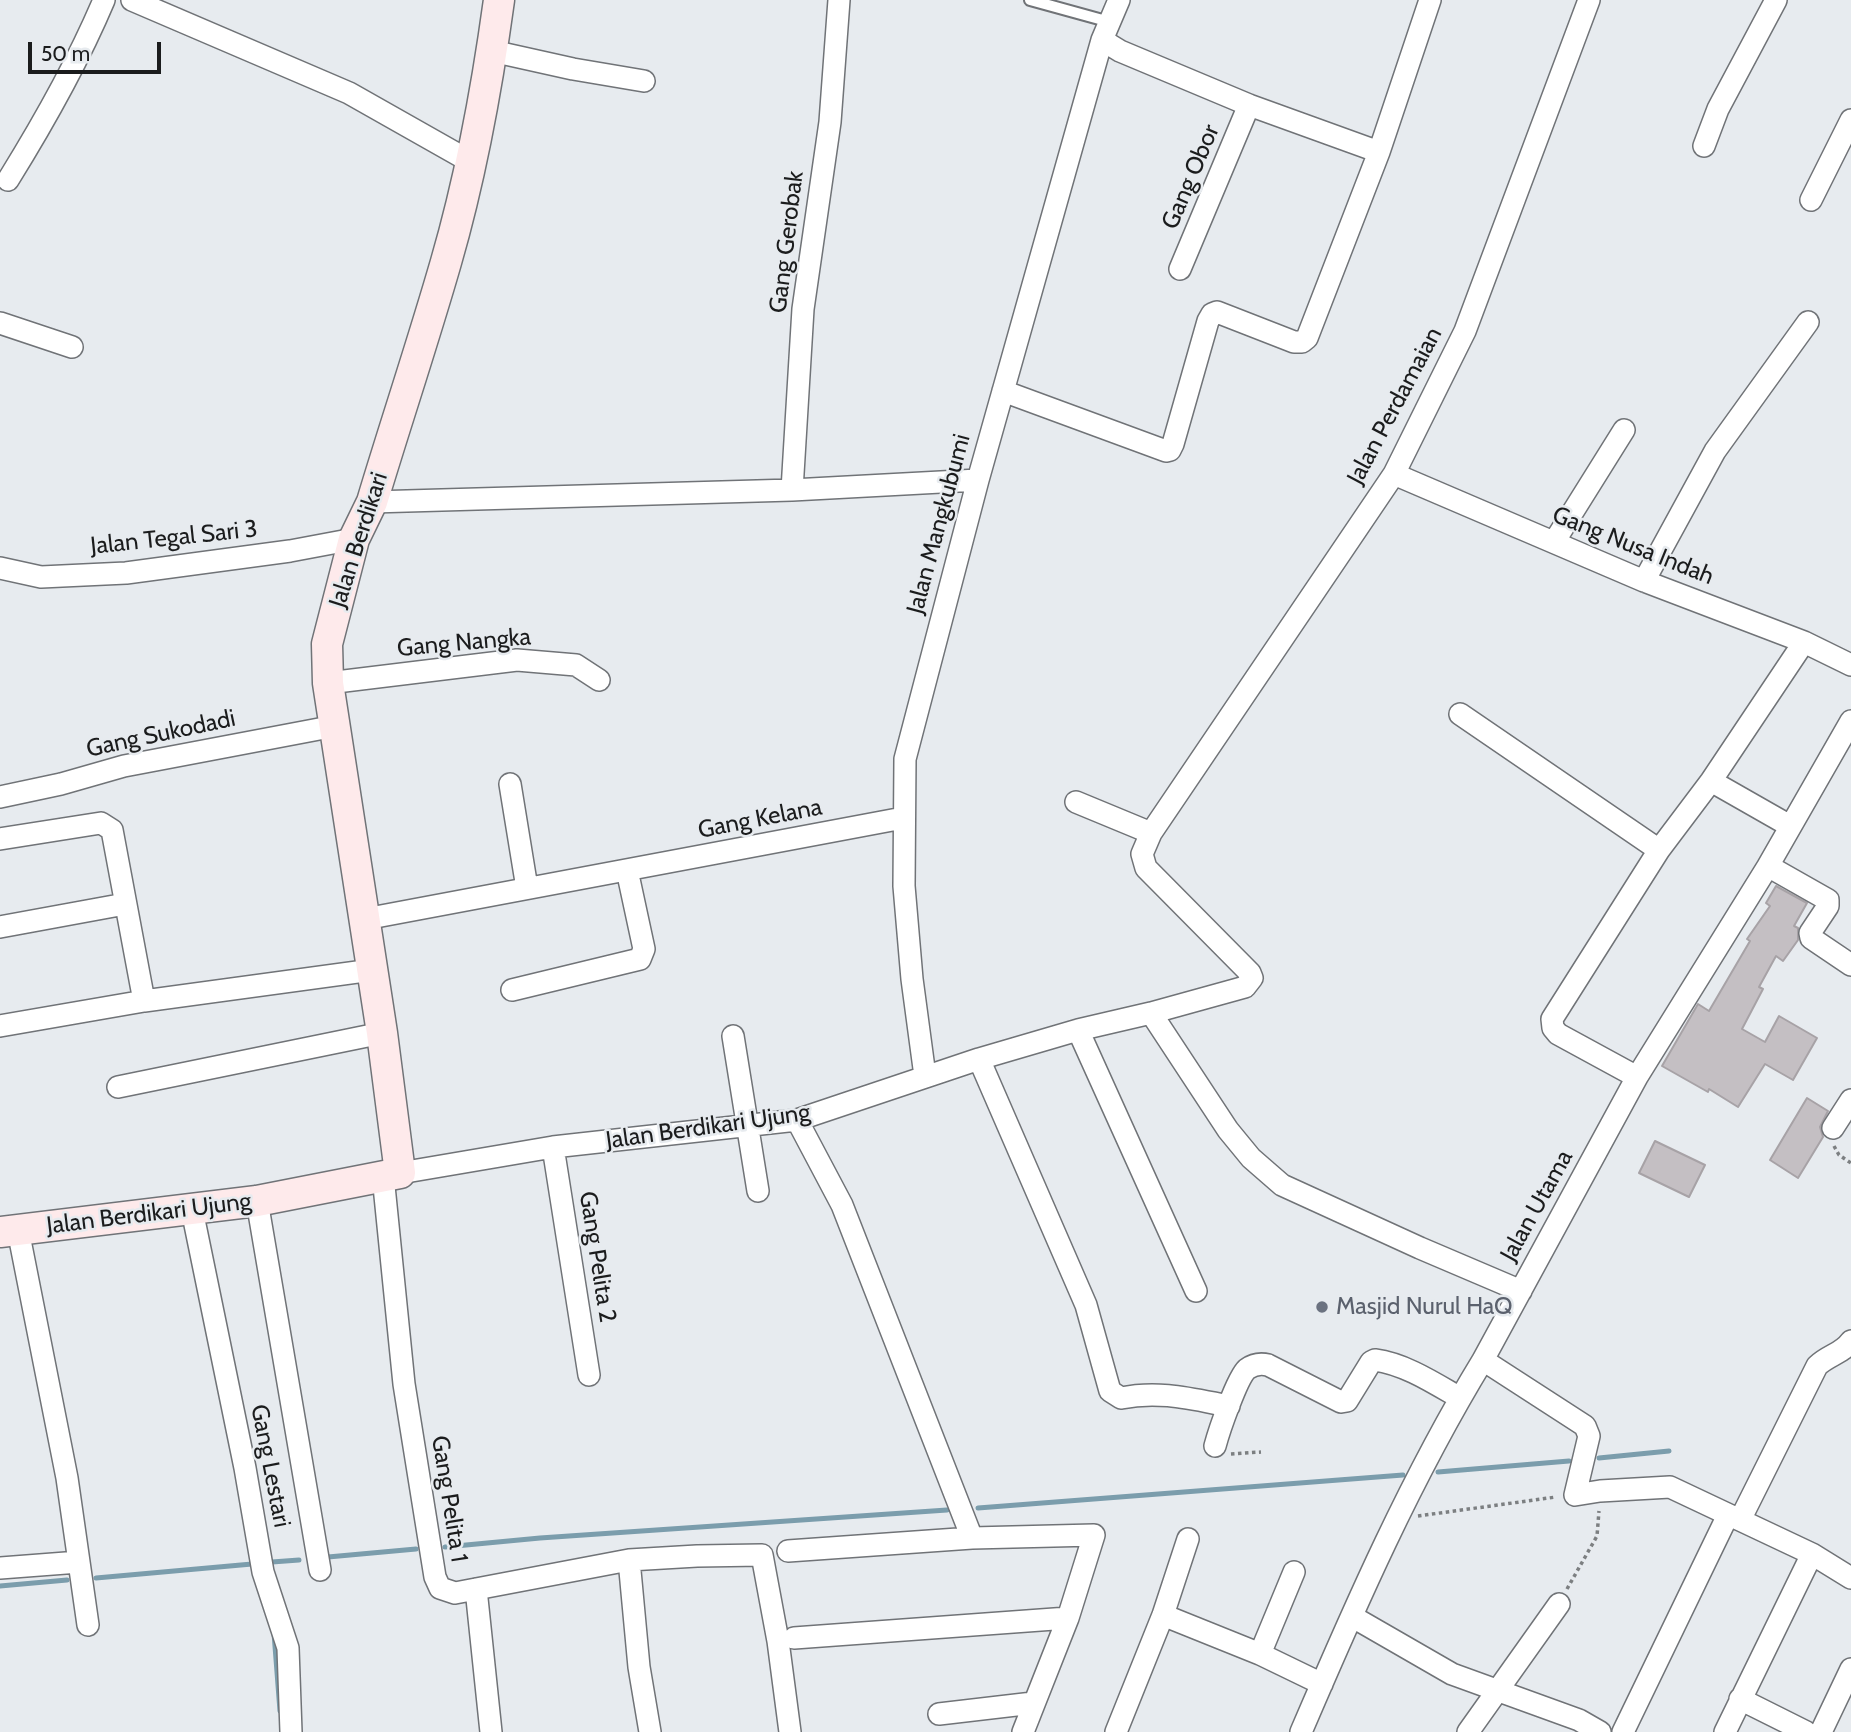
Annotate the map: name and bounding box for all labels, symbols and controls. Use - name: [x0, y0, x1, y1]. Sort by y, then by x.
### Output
- scale bar: [32, 28, 164, 72]
- text: 50 m: [41, 41, 90, 66]
- street label: Gang Obor: [1156, 120, 1226, 234]
- street label: Gang Gerobak: [764, 169, 810, 315]
- street label: Jalan Perdamaian: [1341, 323, 1449, 489]
- street label: Jalan Mangkubumi: [901, 431, 977, 617]
- street label: Jalan Berdikari: [324, 469, 394, 611]
- street label: Gang Nusa Indah: [1548, 500, 1718, 592]
- street label: Jalan Tegal Sari 3: [89, 515, 259, 561]
- street label: Gang Nangka: [396, 623, 532, 663]
- street label: Gang Sukodadi: [84, 704, 238, 764]
- street label: Gang Kelana: [696, 793, 824, 845]
- street label: Jalan Berdikari Ujung: [604, 1098, 812, 1156]
- street label: Jalan Utama: [1495, 1145, 1579, 1267]
- street label: Jalan Berdikari Ujung: [45, 1187, 253, 1241]
- street label: Gang Pelita 2: [572, 1189, 622, 1325]
- place label: Masjid Nurul HaQ: [1336, 1293, 1512, 1321]
- marker: Masjid Nurul HaQ: [1314, 1299, 1330, 1315]
- street label: Gang Lestari: [244, 1402, 296, 1530]
- street label: Gang Pelita 1: [425, 1434, 473, 1564]

